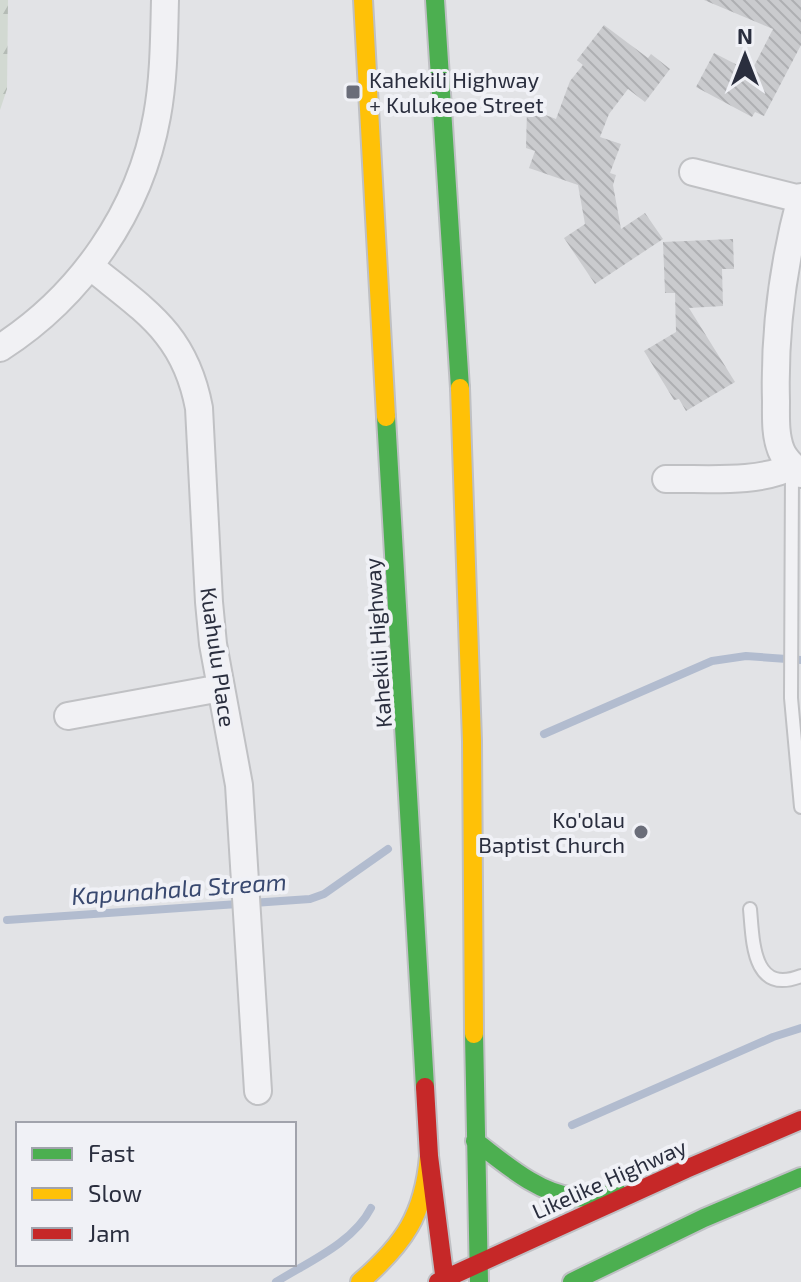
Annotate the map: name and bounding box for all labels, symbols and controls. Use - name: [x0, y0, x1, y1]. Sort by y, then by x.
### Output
- north arrow: [705, 16, 785, 96]
- text: N: [737, 22, 753, 48]
- place label: Kahekili Highway + Kulukeoe Street: [369, 66, 544, 117]
- marker: Kahekili Highway + Kulukeoe Street: [344, 83, 362, 101]
- street label: Kahekili Highway: [358, 557, 396, 729]
- street label: Kuahulu Place: [196, 585, 242, 729]
- place label: Ko'olau Baptist Church: [478, 806, 625, 857]
- marker: Ko'olau Baptist Church: [632, 823, 650, 841]
- water label: Kapunahala Stream: [70, 866, 288, 910]
- legend: [16, 1122, 296, 1266]
- street label: Likelike Highway: [528, 1132, 690, 1224]
- text: Fast: [88, 1138, 135, 1167]
- text: Slow: [88, 1178, 142, 1207]
- text: Jam: [88, 1218, 130, 1247]

